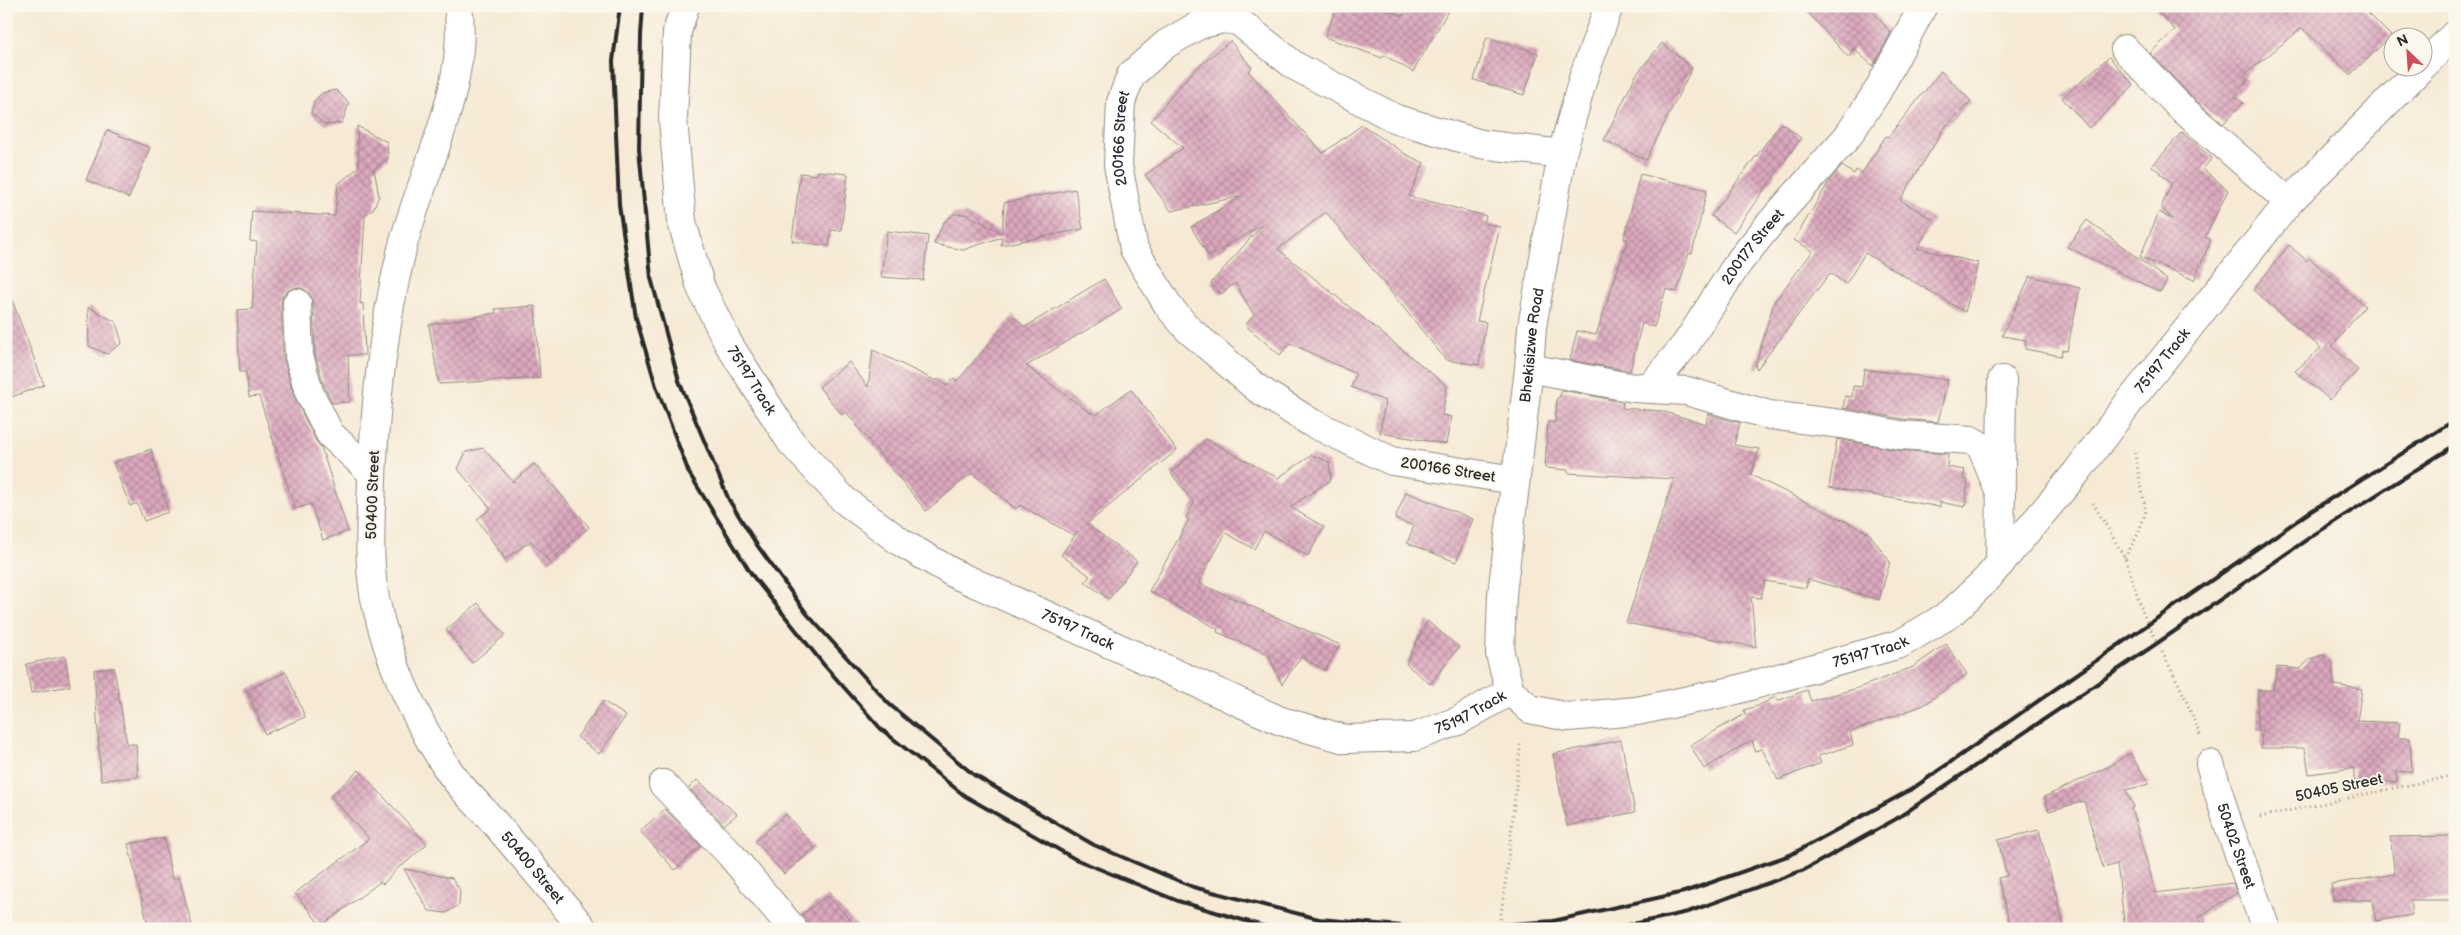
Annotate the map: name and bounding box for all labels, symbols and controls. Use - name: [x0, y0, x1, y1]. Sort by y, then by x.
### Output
- north arrow: [2384, 28, 2434, 78]
- text: N: [2394, 31, 2411, 51]
- street label: 200166 Street: [1108, 88, 1134, 188]
- street label: 200177 Street: [1717, 205, 1788, 288]
- street label: Bhekisizwe Road: [1515, 286, 1548, 404]
- street label: 75197 Track: [2131, 324, 2194, 397]
- street label: 75197 Track: [723, 343, 781, 419]
- street label: 50400 Street: [362, 450, 384, 540]
- street label: 200166 Street: [1399, 453, 1497, 487]
- street label: 75197 Track: [1039, 605, 1118, 654]
- street label: 75197 Track: [1831, 631, 1913, 672]
- street label: 75197 Track: [1432, 686, 1510, 738]
- street label: 50405 Street: [2294, 769, 2385, 807]
- street label: 50402 Street: [2213, 801, 2260, 892]
- street label: 50400 Street: [496, 827, 569, 908]

